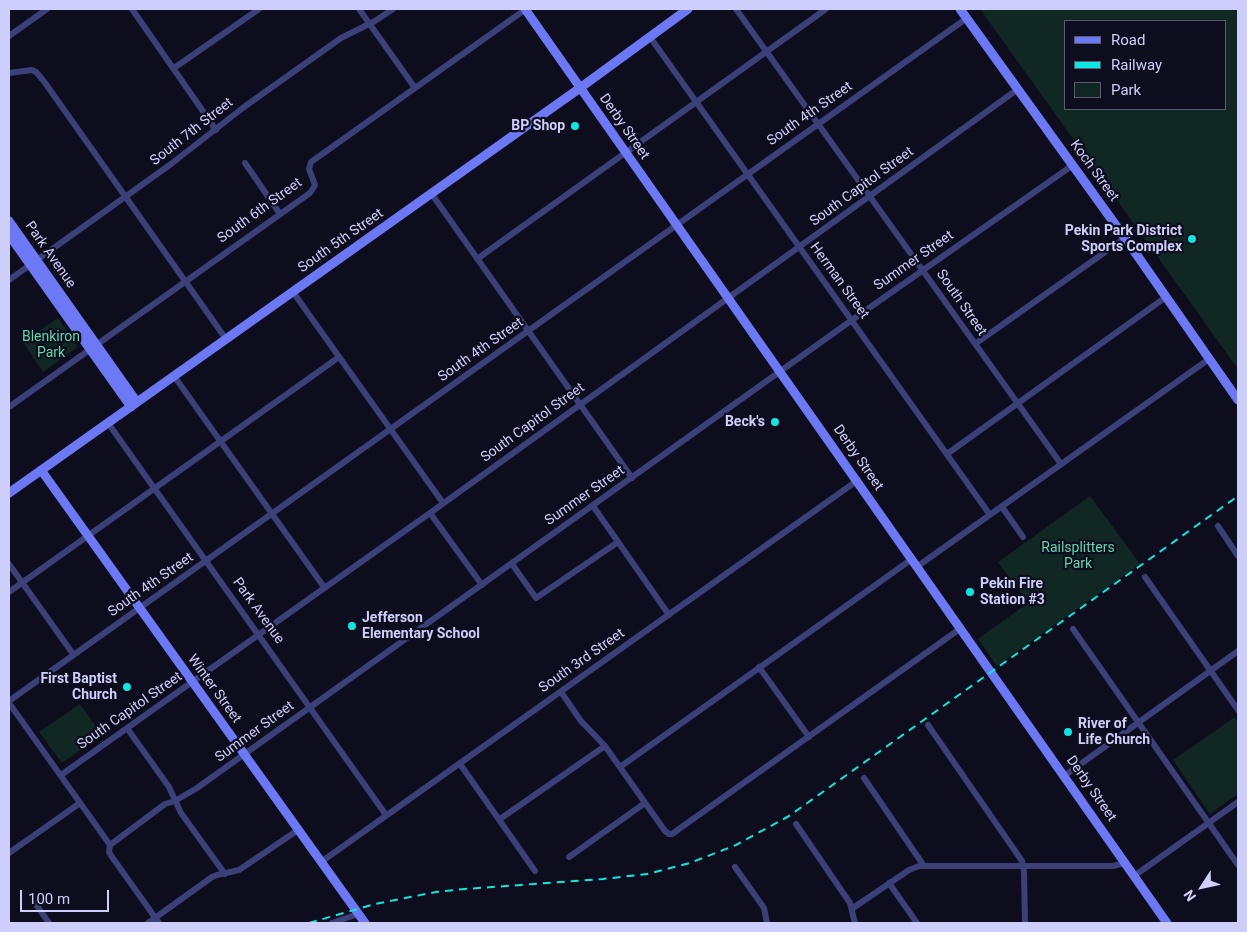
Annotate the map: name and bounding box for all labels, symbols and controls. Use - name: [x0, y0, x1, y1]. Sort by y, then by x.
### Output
- legend: [1064, 20, 1227, 110]
- text: Road: [1111, 31, 1145, 49]
- text: Railway: [1111, 56, 1162, 74]
- street label: South 4th Street: [764, 78, 856, 150]
- text: Park: [1111, 81, 1141, 99]
- street label: Derby Street: [595, 91, 653, 163]
- street label: South 7th Street: [147, 94, 237, 170]
- place label: BP Shop: [511, 118, 565, 134]
- marker: BP Shop: [569, 120, 581, 132]
- street label: Koch Street: [1066, 137, 1122, 205]
- street label: South Capitol Street: [807, 144, 917, 230]
- street label: South 6th Street: [214, 175, 306, 247]
- street label: South 5th Street: [295, 205, 387, 277]
- street label: Park Avenue: [21, 218, 79, 292]
- place label: Pekin Park District Sports Complex: [1065, 223, 1182, 256]
- street label: Summer Street: [871, 227, 957, 295]
- marker: Pekin Park District Sports Complex: [1186, 233, 1198, 245]
- street label: Herman Street: [806, 240, 872, 322]
- street label: South Street: [932, 267, 990, 339]
- street label: South 4th Street: [435, 314, 527, 386]
- park label: Blenkiron Park: [22, 329, 80, 362]
- street label: South Capitol Street: [478, 380, 588, 466]
- place label: Beck's: [725, 414, 765, 430]
- marker: Beck's: [769, 416, 781, 428]
- street label: Derby Street: [829, 422, 887, 494]
- street label: Summer Street: [542, 462, 628, 530]
- park label: Railsplitters Park: [1041, 540, 1115, 572]
- street label: South 4th Street: [105, 549, 197, 621]
- street label: Park Avenue: [228, 575, 288, 647]
- place label: Pekin Fire Station #3: [980, 576, 1045, 608]
- marker: Pekin Fire Station #3: [964, 586, 976, 598]
- place label: Jefferson Elementary School: [362, 610, 480, 642]
- marker: Jefferson Elementary School: [346, 620, 358, 632]
- street label: South 3rd Street: [536, 625, 628, 697]
- street label: Winter Street: [183, 651, 245, 727]
- street label: South Capitol Street: [74, 669, 186, 753]
- place label: First Baptist Church: [40, 671, 117, 704]
- marker: First Baptist Church: [121, 681, 133, 693]
- street label: Summer Street: [212, 698, 298, 766]
- place label: River of Life Church: [1078, 716, 1150, 749]
- marker: River of Life Church: [1062, 726, 1074, 738]
- street label: Derby Street: [1062, 753, 1120, 825]
- north arrow: [1177, 862, 1227, 912]
- scale bar: [22, 880, 111, 912]
- text: N: [1180, 887, 1199, 904]
- text: 100 m: [28, 890, 70, 908]

